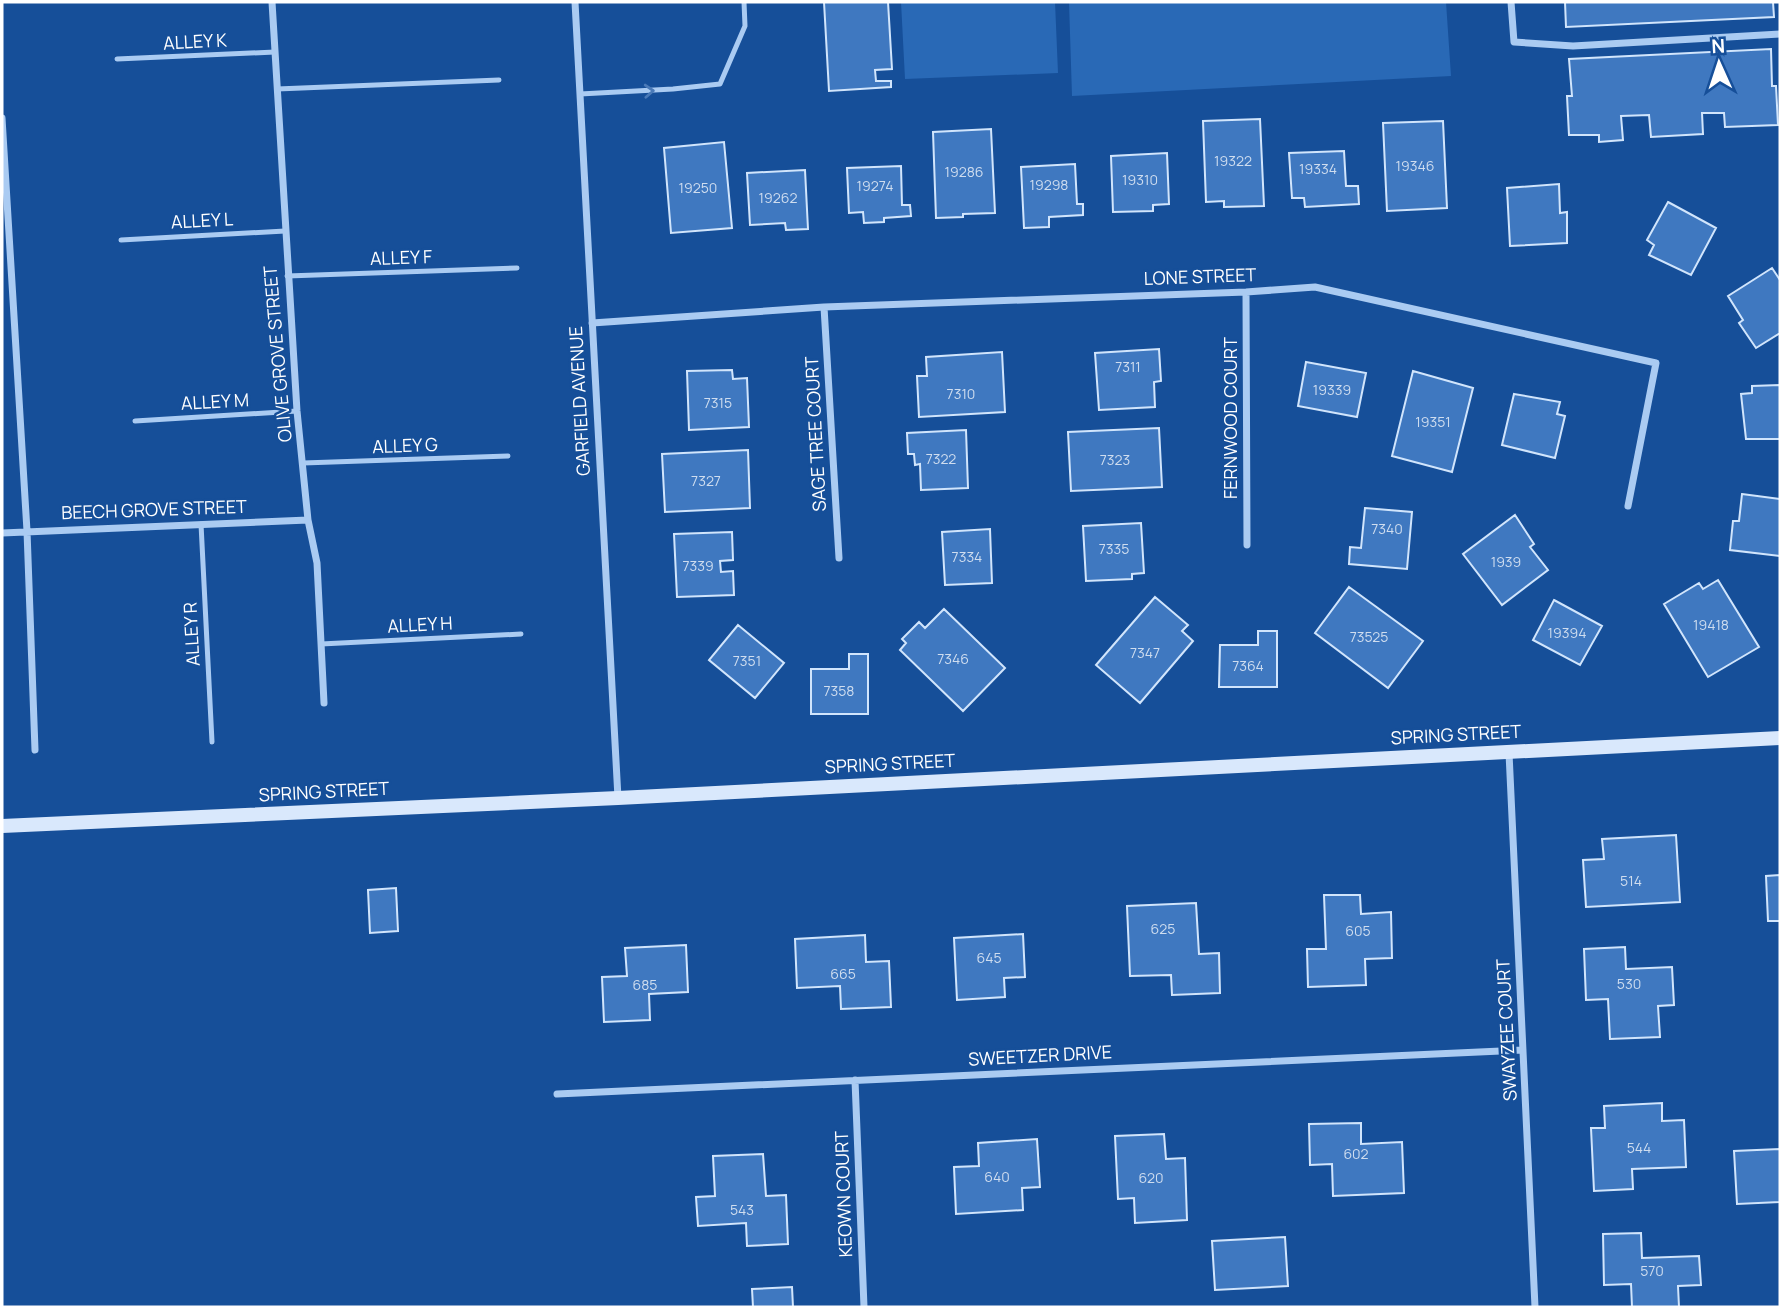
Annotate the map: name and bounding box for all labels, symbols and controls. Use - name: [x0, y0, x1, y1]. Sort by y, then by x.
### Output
- street label: ALLEY K: [163, 27, 228, 55]
- north arrow: [1684, 28, 1754, 98]
- text: N: [1711, 33, 1726, 59]
- one-way arrow: [643, 83, 654, 98]
- house number: 19322: [1214, 151, 1252, 170]
- house number: 19346: [1396, 156, 1434, 175]
- house number: 19334: [1299, 159, 1337, 178]
- house number: 19286: [945, 162, 983, 181]
- house number: 19310: [1122, 170, 1158, 189]
- house number: 19298: [1030, 175, 1068, 194]
- house number: 19274: [857, 176, 893, 195]
- house number: 19250: [679, 178, 717, 197]
- house number: 19262: [759, 188, 797, 207]
- street label: ALLEY L: [170, 206, 234, 234]
- street label: ALLEY F: [370, 244, 432, 270]
- street label: LONE STREET: [1143, 262, 1257, 290]
- street label: OLIVE GROVE STREET: [257, 265, 297, 443]
- street label: GARFIELD AVENUE: [563, 326, 595, 477]
- street label: FERNWOOD COURT: [1218, 337, 1242, 499]
- street label: SAGE TREE COURT: [799, 356, 831, 512]
- house number: 7311: [1115, 357, 1141, 376]
- house number: 19339: [1313, 380, 1351, 399]
- house number: 7310: [947, 384, 975, 403]
- street label: ALLEY M: [180, 387, 250, 415]
- house number: 7315: [704, 393, 732, 412]
- house number: 19351: [1415, 412, 1451, 431]
- street label: ALLEY G: [372, 432, 438, 458]
- house number: 7322: [926, 449, 956, 468]
- house number: 7323: [1100, 450, 1130, 469]
- house number: 7327: [691, 471, 721, 490]
- street label: BEECH GROVE STREET: [61, 494, 247, 524]
- house number: 7340: [1371, 519, 1403, 538]
- house number: 7335: [1099, 539, 1129, 558]
- house number: 7334: [952, 547, 982, 566]
- house number: 1939: [1491, 552, 1521, 571]
- house number: 7339: [682, 556, 714, 575]
- street label: ALLEY R: [177, 601, 205, 667]
- street label: ALLEY H: [387, 610, 453, 638]
- house number: 19418: [1693, 615, 1729, 634]
- house number: 19394: [1548, 623, 1586, 642]
- house number: 73525: [1350, 627, 1388, 646]
- house number: 7347: [1130, 643, 1160, 662]
- house number: 7346: [937, 649, 969, 668]
- house number: 7351: [733, 651, 761, 670]
- house number: 7364: [1232, 656, 1264, 675]
- house number: 7358: [824, 681, 854, 700]
- street label: SPRING STREET: [1390, 719, 1522, 749]
- street label: SPRING STREET: [824, 748, 956, 778]
- street label: SPRING STREET: [258, 776, 390, 806]
- house number: 514: [1620, 871, 1642, 890]
- house number: 625: [1151, 919, 1175, 938]
- house number: 605: [1345, 921, 1371, 940]
- house number: 645: [976, 948, 1002, 967]
- street label: SWAYZEE COURT: [1490, 958, 1522, 1102]
- house number: 665: [830, 964, 856, 983]
- house number: 530: [1617, 974, 1641, 993]
- house number: 685: [633, 975, 657, 994]
- street label: SWEETZER DRIVE: [967, 1039, 1112, 1071]
- street label: KEOWN COURT: [829, 1130, 857, 1258]
- house number: 544: [1627, 1138, 1651, 1157]
- house number: 602: [1343, 1144, 1369, 1163]
- house number: 640: [984, 1167, 1010, 1186]
- house number: 620: [1138, 1168, 1164, 1187]
- house number: 543: [730, 1200, 754, 1219]
- house number: 570: [1640, 1261, 1664, 1280]

